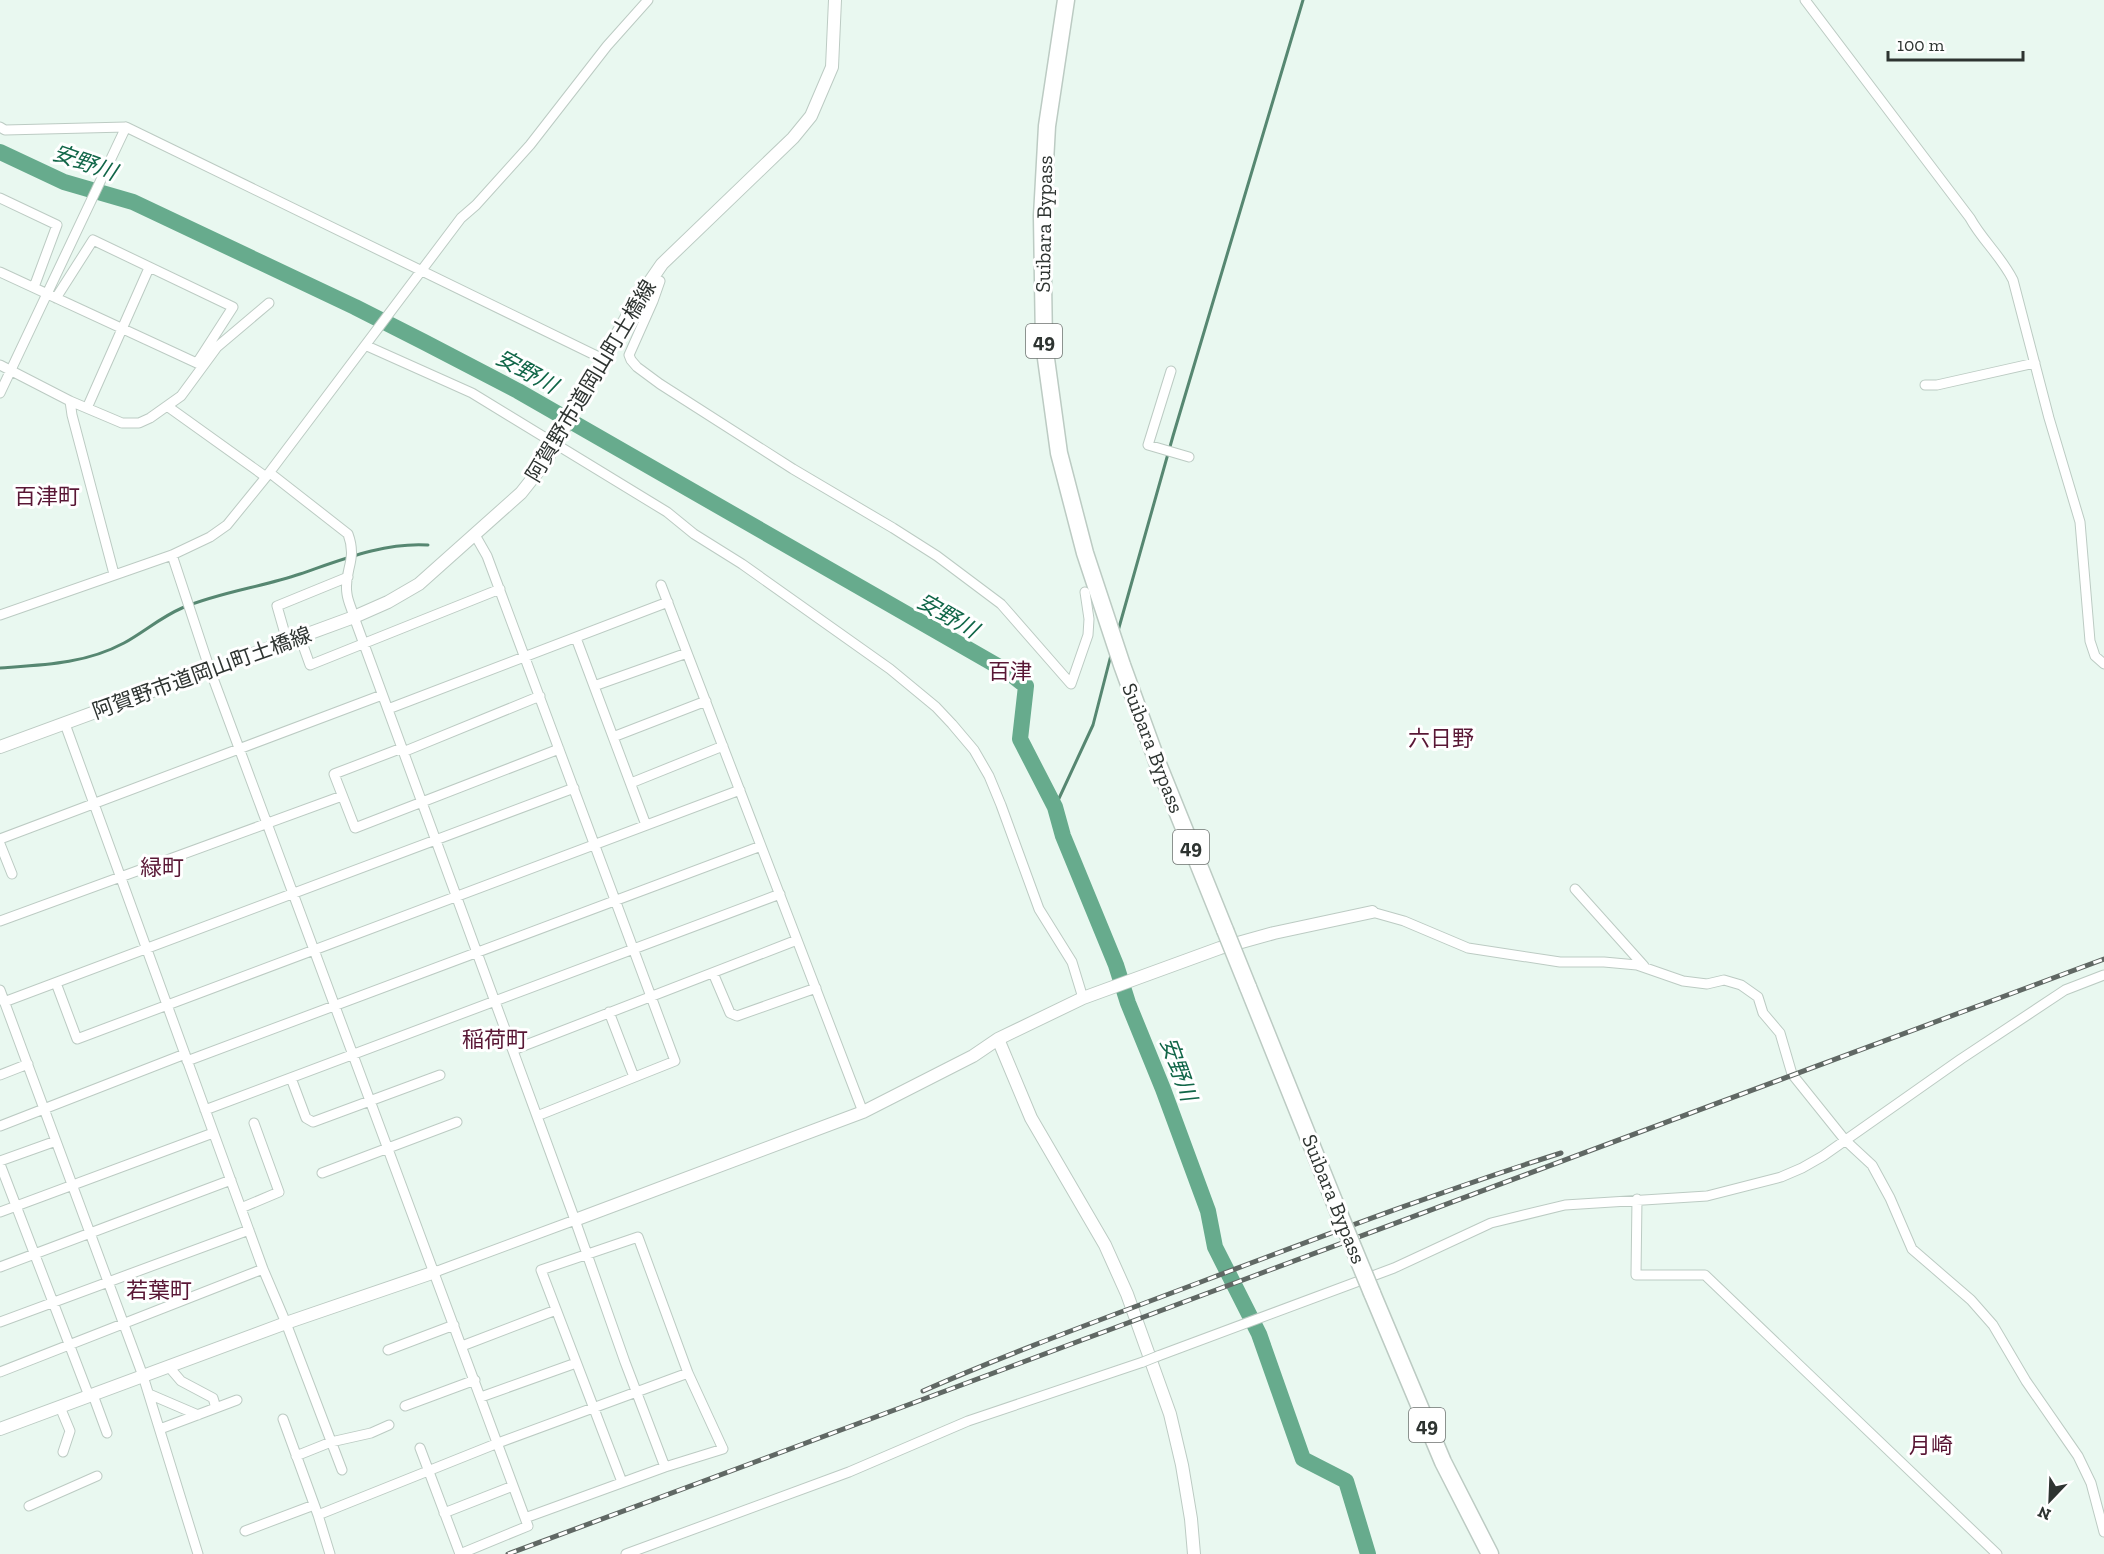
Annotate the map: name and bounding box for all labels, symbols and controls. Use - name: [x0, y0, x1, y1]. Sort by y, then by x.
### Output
- scale bar: [1888, 24, 2023, 62]
- text: 100 m: [1897, 34, 1945, 56]
- water label: 安野川: [49, 139, 122, 187]
- street label: Suibara Bypass: [1030, 155, 1057, 293]
- street label: 阿賀野市道岡山町土橋線: [520, 275, 661, 486]
- road number: 49: [1026, 324, 1062, 358]
- water label: 安野川: [491, 344, 564, 400]
- district label: 百津町: [14, 483, 80, 510]
- water label: 安野川: [912, 587, 985, 645]
- street label: 阿賀野市道岡山町土橋線: [89, 621, 315, 724]
- district label: 百津: [988, 658, 1032, 685]
- street label: Suibara Bypass: [1117, 679, 1190, 816]
- district label: 六日野: [1408, 725, 1474, 752]
- road number: 49: [1173, 830, 1209, 864]
- district label: 緑町: [140, 854, 184, 881]
- district label: 稲荷町: [462, 1026, 528, 1053]
- water label: 安野川: [1155, 1034, 1203, 1107]
- street label: Suibara Bypass: [1297, 1131, 1372, 1267]
- district label: 若葉町: [126, 1277, 192, 1304]
- road number: 49: [1409, 1408, 1445, 1442]
- district label: 月崎: [1909, 1432, 1953, 1459]
- north arrow: [2020, 1470, 2080, 1530]
- text: N: [2035, 1502, 2054, 1524]

